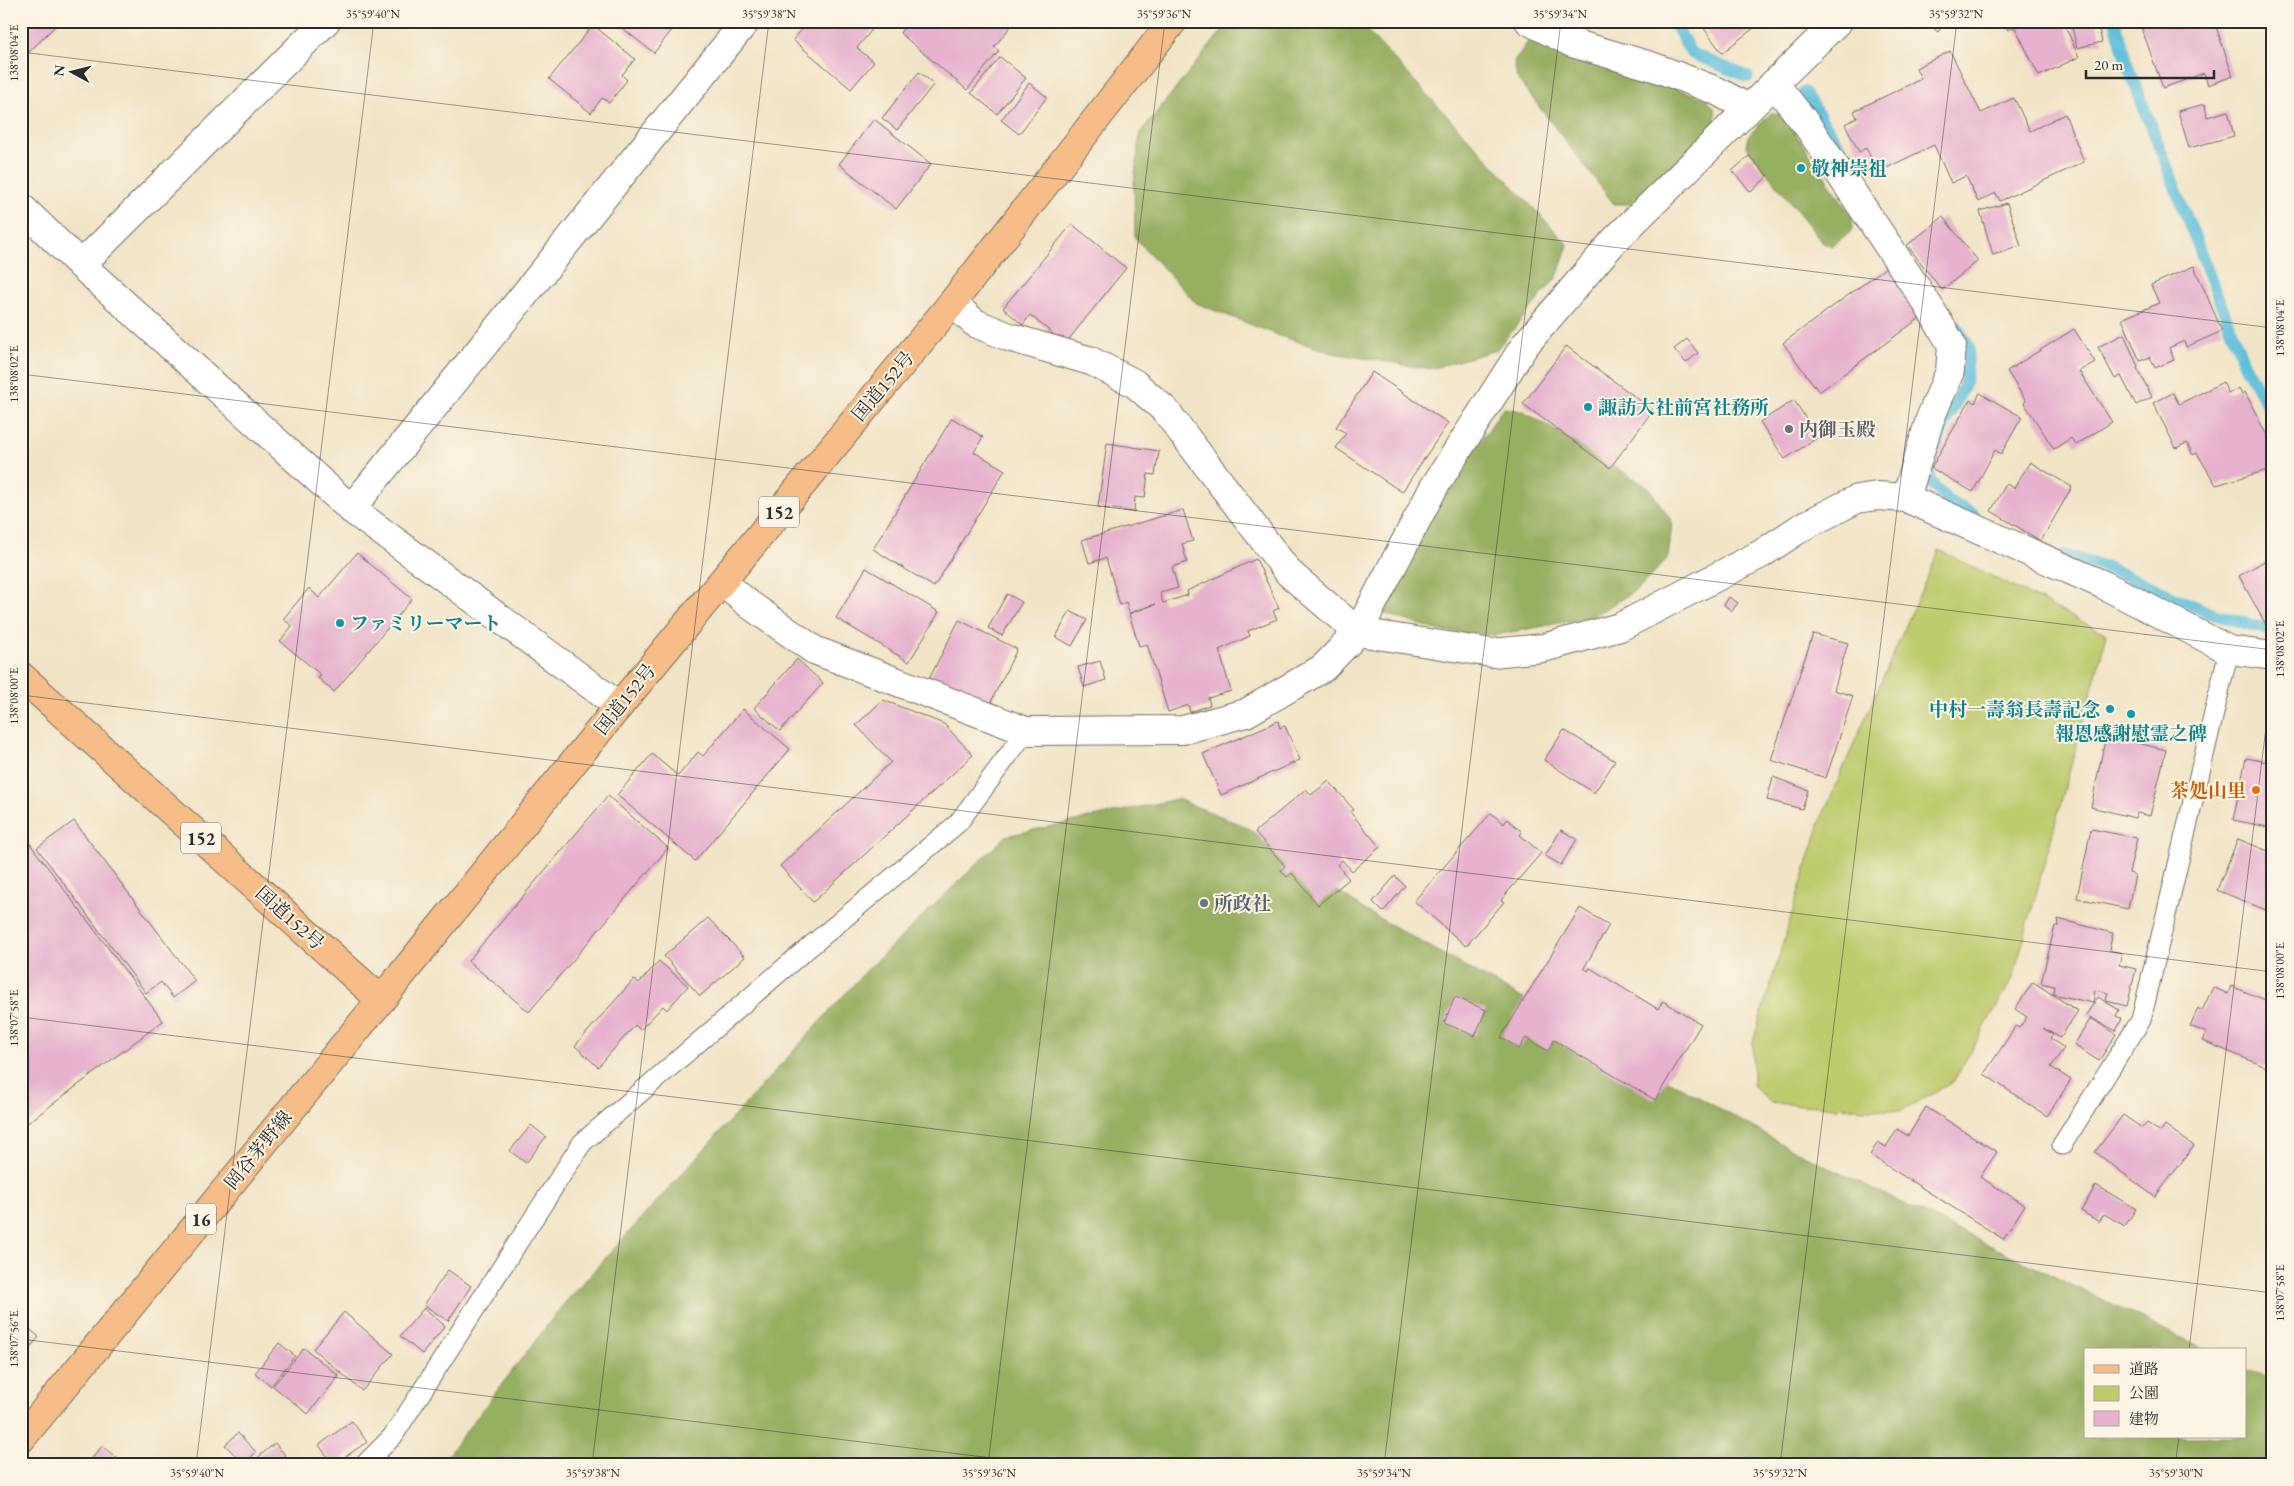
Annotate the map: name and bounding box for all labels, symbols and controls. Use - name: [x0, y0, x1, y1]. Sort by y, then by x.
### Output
- text: 35°59'40"N: [346, 6, 400, 22]
- text: 35°59'38"N: [742, 6, 796, 22]
- text: 35°59'36"N: [1137, 6, 1191, 22]
- text: 35°59'34"N: [1533, 6, 1587, 22]
- text: 35°59'32"N: [1929, 6, 1983, 22]
- text: 138°08'04"E: [6, 24, 22, 81]
- north arrow: [48, 48, 98, 98]
- scale bar: [2086, 48, 2214, 80]
- text: 20 m: [2094, 55, 2123, 74]
- text: N: [49, 63, 69, 77]
- place label: 敬神崇祖: [1811, 156, 1887, 181]
- marker: 敬神崇祖: [1795, 162, 1807, 174]
- text: 138°08'04"E: [2272, 299, 2288, 356]
- text: 138°08'02"E: [6, 345, 22, 402]
- street label: 国道152号: [846, 346, 920, 426]
- place label: 諏訪大社前宮社務所: [1598, 395, 1769, 420]
- marker: 諏訪大社前宮社務所: [1582, 401, 1594, 413]
- place label: 内御玉殿: [1799, 417, 1876, 442]
- marker: 内御玉殿: [1783, 423, 1795, 435]
- road number: 152: [759, 497, 799, 528]
- place label: ファミリーマート: [350, 611, 502, 636]
- marker: ファミリーマート: [334, 617, 346, 629]
- text: 138°08'02"E: [2272, 620, 2288, 677]
- street label: 国道152号: [589, 658, 661, 740]
- text: 138°08'00"E: [6, 667, 22, 724]
- place label: 中村一壽翁長壽記念: [1929, 697, 2100, 722]
- marker: 中村一壽翁長壽記念: [2104, 703, 2116, 715]
- marker: 報恩感謝慰霊之碑: [2125, 708, 2137, 720]
- place label: 報恩感謝慰霊之碑: [2055, 721, 2207, 746]
- place label: 茶処山里: [2170, 778, 2246, 803]
- marker: 茶処山里: [2250, 784, 2262, 796]
- road number: 152: [181, 822, 221, 854]
- street label: 国道152号: [250, 880, 330, 956]
- place label: 所政社: [1214, 891, 1271, 916]
- marker: 所政社: [1198, 897, 1210, 909]
- text: 138°08'00"E: [2272, 942, 2288, 999]
- text: 138°07'58"E: [6, 989, 22, 1046]
- street label: 岡谷茅野線: [218, 1105, 298, 1195]
- road number: 16: [186, 1204, 216, 1234]
- text: 138°07'58"E: [2272, 1264, 2288, 1321]
- text: 138°07'56"E: [6, 1310, 22, 1367]
- legend: [2084, 1348, 2246, 1438]
- text: 道路: [2129, 1359, 2159, 1378]
- text: 公園: [2129, 1383, 2159, 1402]
- text: 建物: [2129, 1409, 2159, 1428]
- text: 35°59'40"N: [170, 1465, 224, 1481]
- text: 35°59'38"N: [566, 1465, 620, 1481]
- text: 35°59'36"N: [962, 1465, 1016, 1481]
- text: 35°59'34"N: [1357, 1465, 1411, 1481]
- text: 35°59'32"N: [1753, 1465, 1807, 1481]
- text: 35°59'30"N: [2149, 1465, 2203, 1481]

